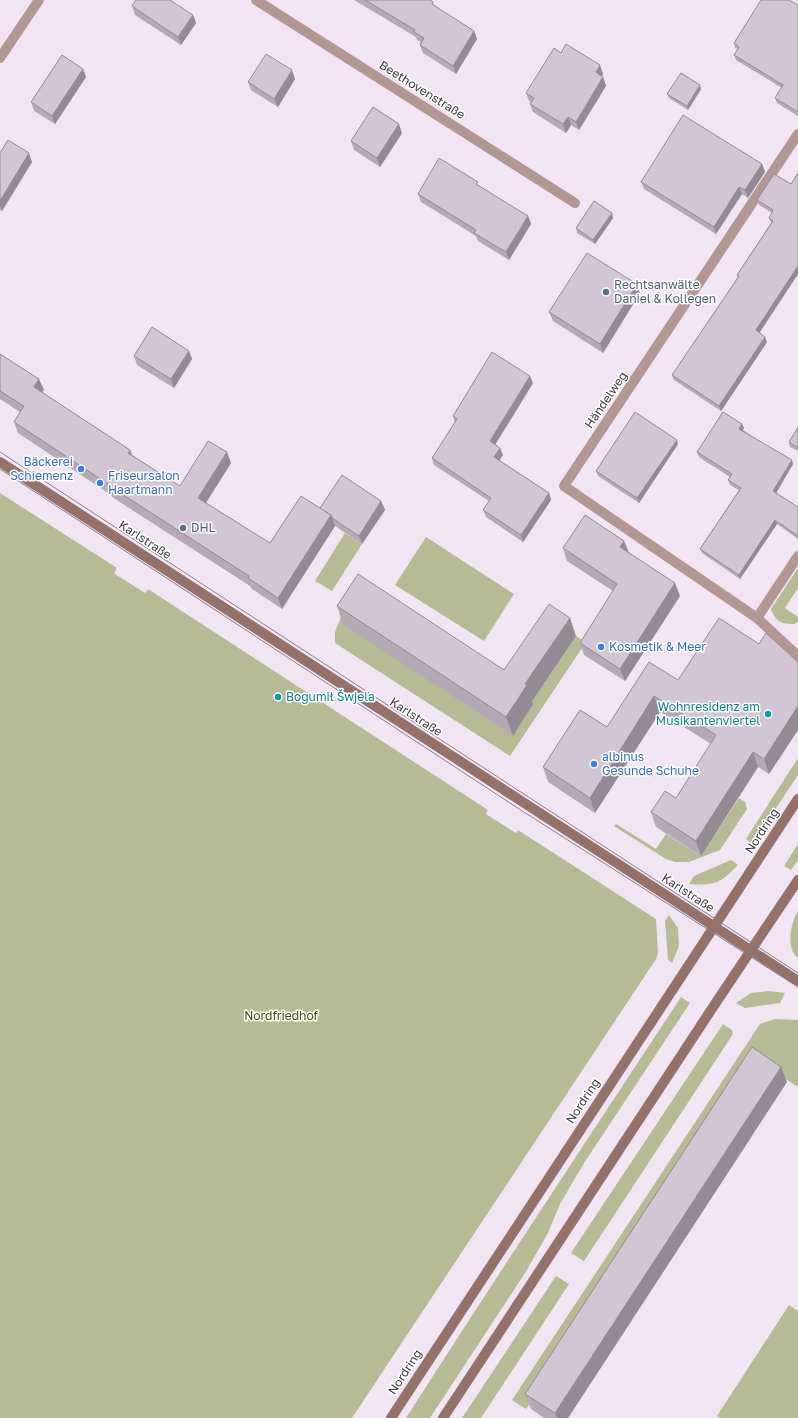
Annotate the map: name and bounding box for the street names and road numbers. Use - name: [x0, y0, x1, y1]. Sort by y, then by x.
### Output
- street label: Beethovenstraße: [377, 57, 468, 122]
- street label: Händelweg: [581, 368, 630, 431]
- street label: Karlstraße: [116, 517, 174, 562]
- street label: Karlstraße: [387, 694, 445, 739]
- street label: Nordring: [741, 805, 782, 856]
- street label: Karlstraße: [659, 870, 717, 915]
- street label: Nordring: [562, 1075, 603, 1126]
- street label: Nordring: [384, 1346, 425, 1397]

